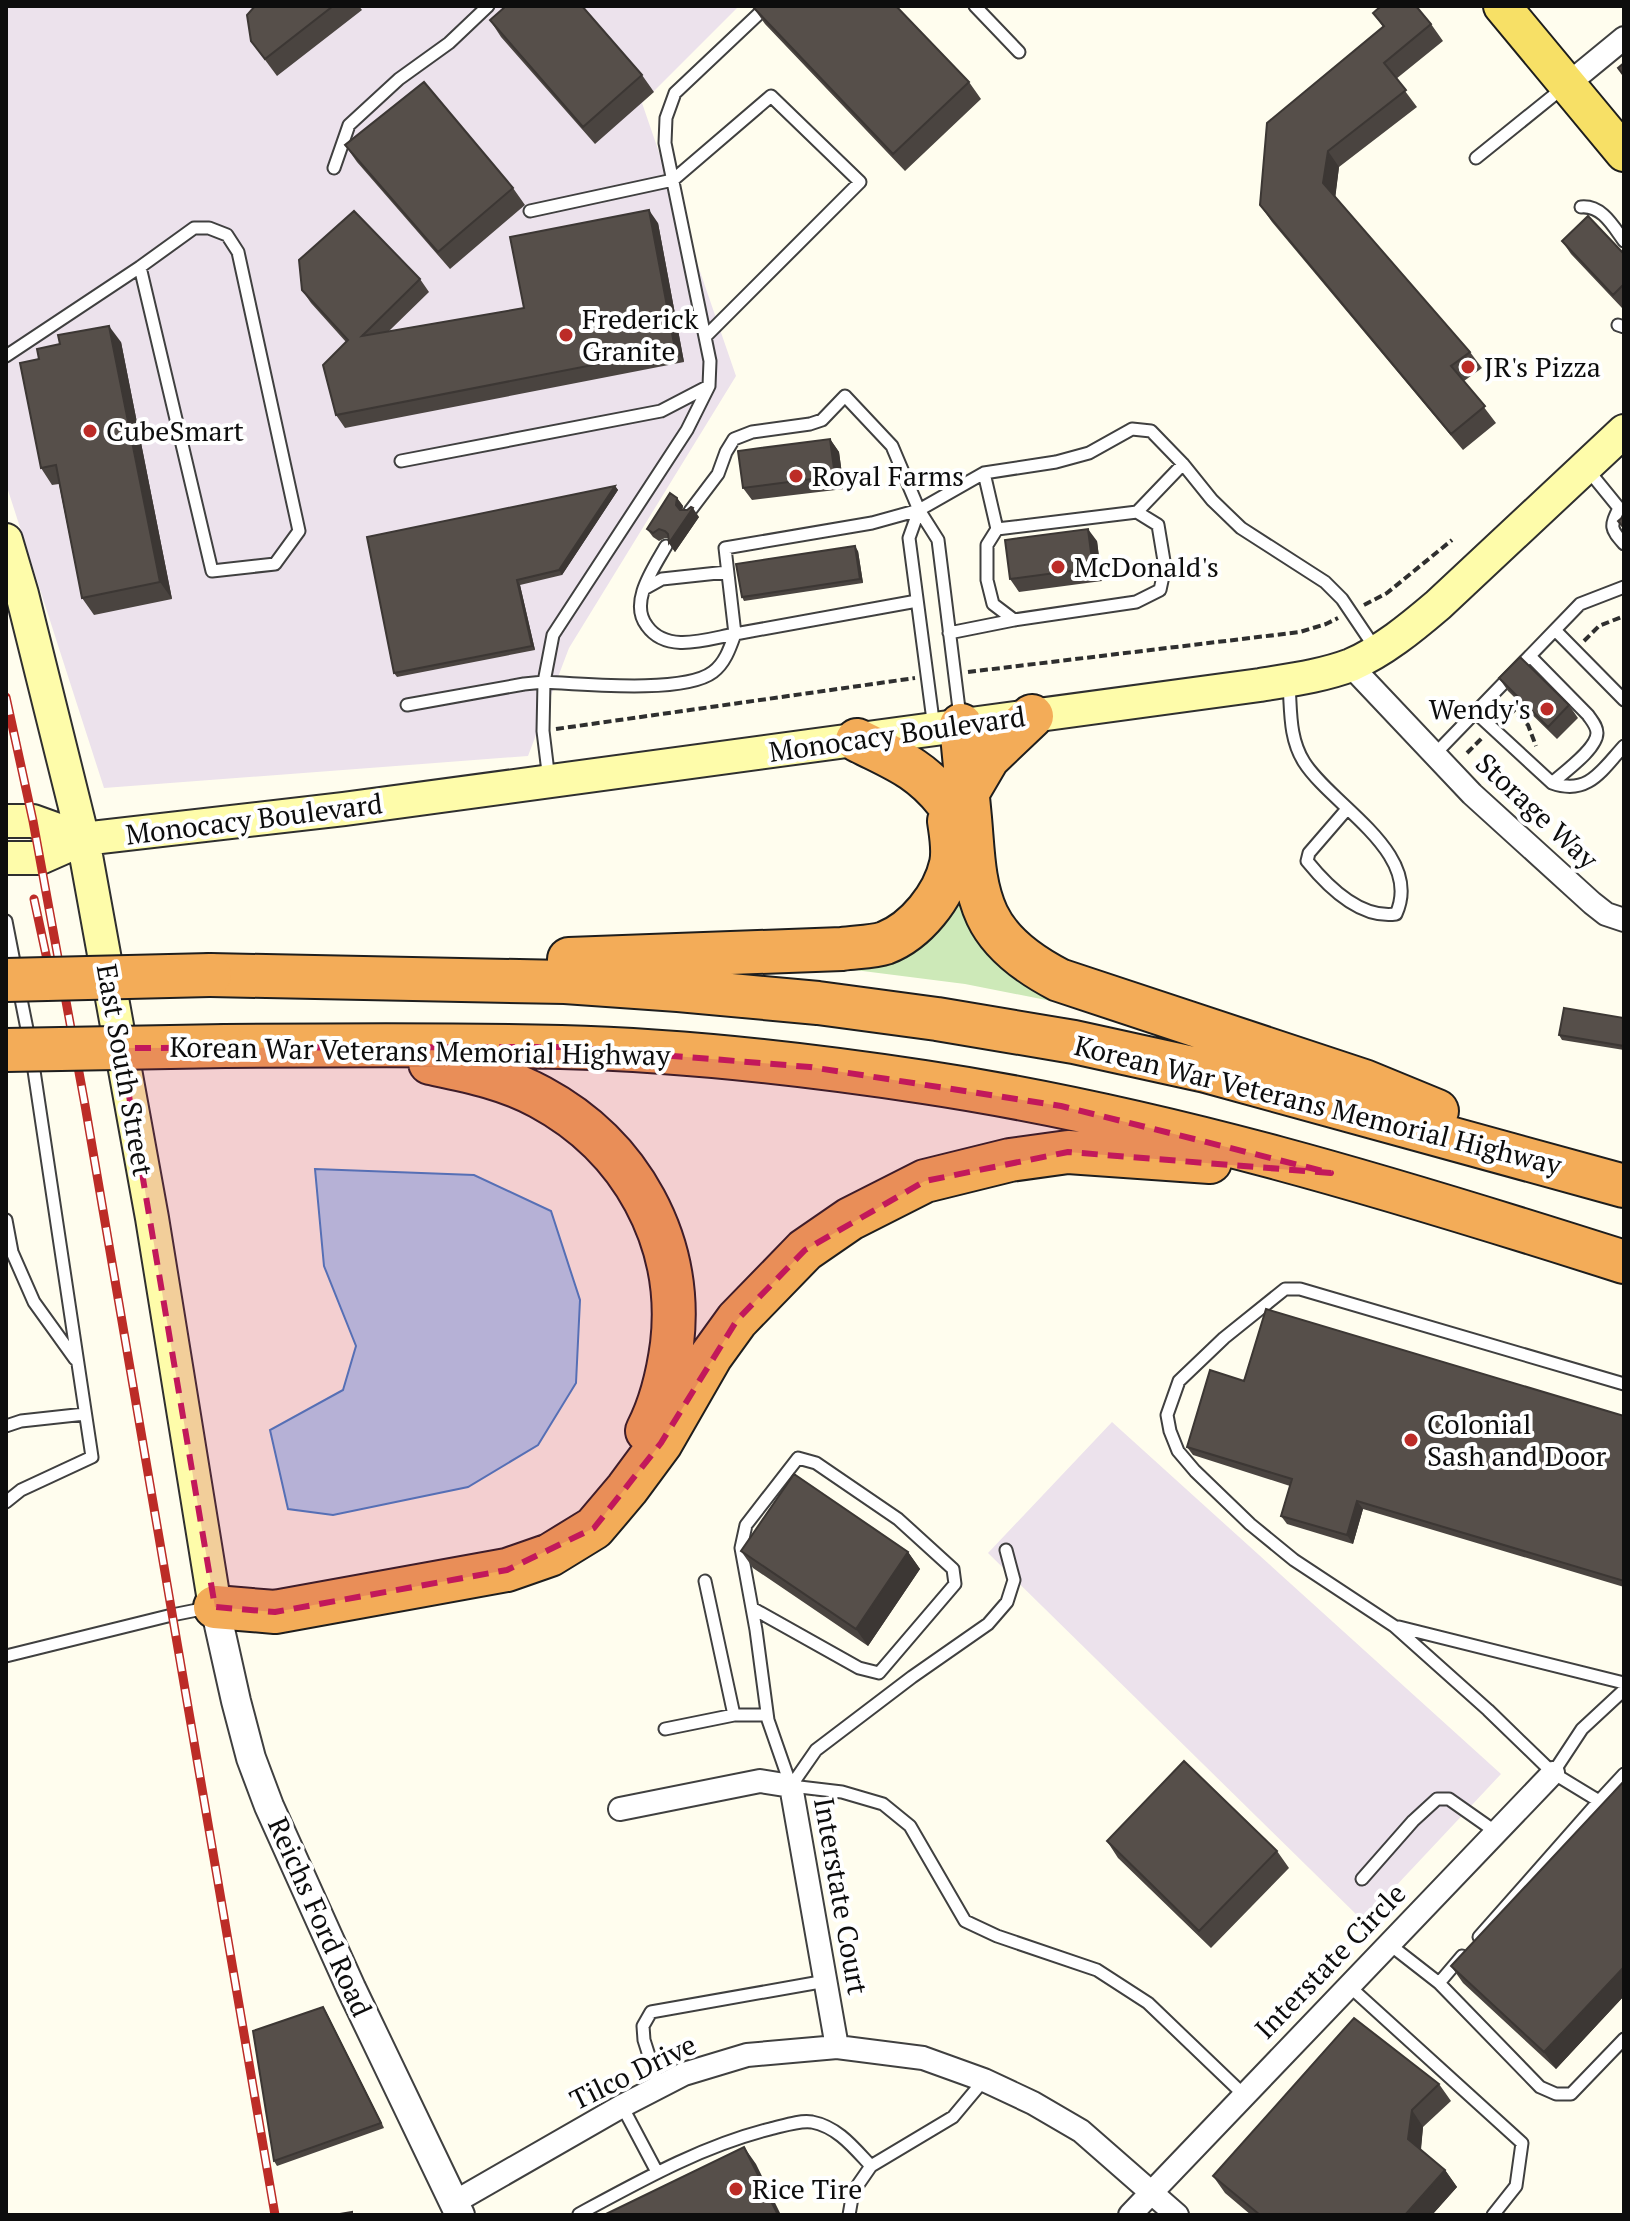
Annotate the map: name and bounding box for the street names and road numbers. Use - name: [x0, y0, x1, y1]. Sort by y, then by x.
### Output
- street label: Monocacy Boulevard: [766, 697, 1027, 770]
- street label: Storage Way: [1468, 745, 1607, 877]
- street label: Monocacy Boulevard: [123, 784, 384, 853]
- street label: East South Street: [89, 961, 162, 1179]
- street label: Korean War Veterans Memorial Highway: [1071, 1026, 1566, 1183]
- street label: Korean War Veterans Memorial Highway: [169, 1028, 671, 1073]
- street label: Interstate Court: [806, 1794, 877, 1998]
- street label: Reichs Ford Road: [260, 1811, 381, 2022]
- street label: Interstate Circle: [1246, 1875, 1413, 2046]
- street label: Tilco Drive: [564, 2025, 702, 2118]

